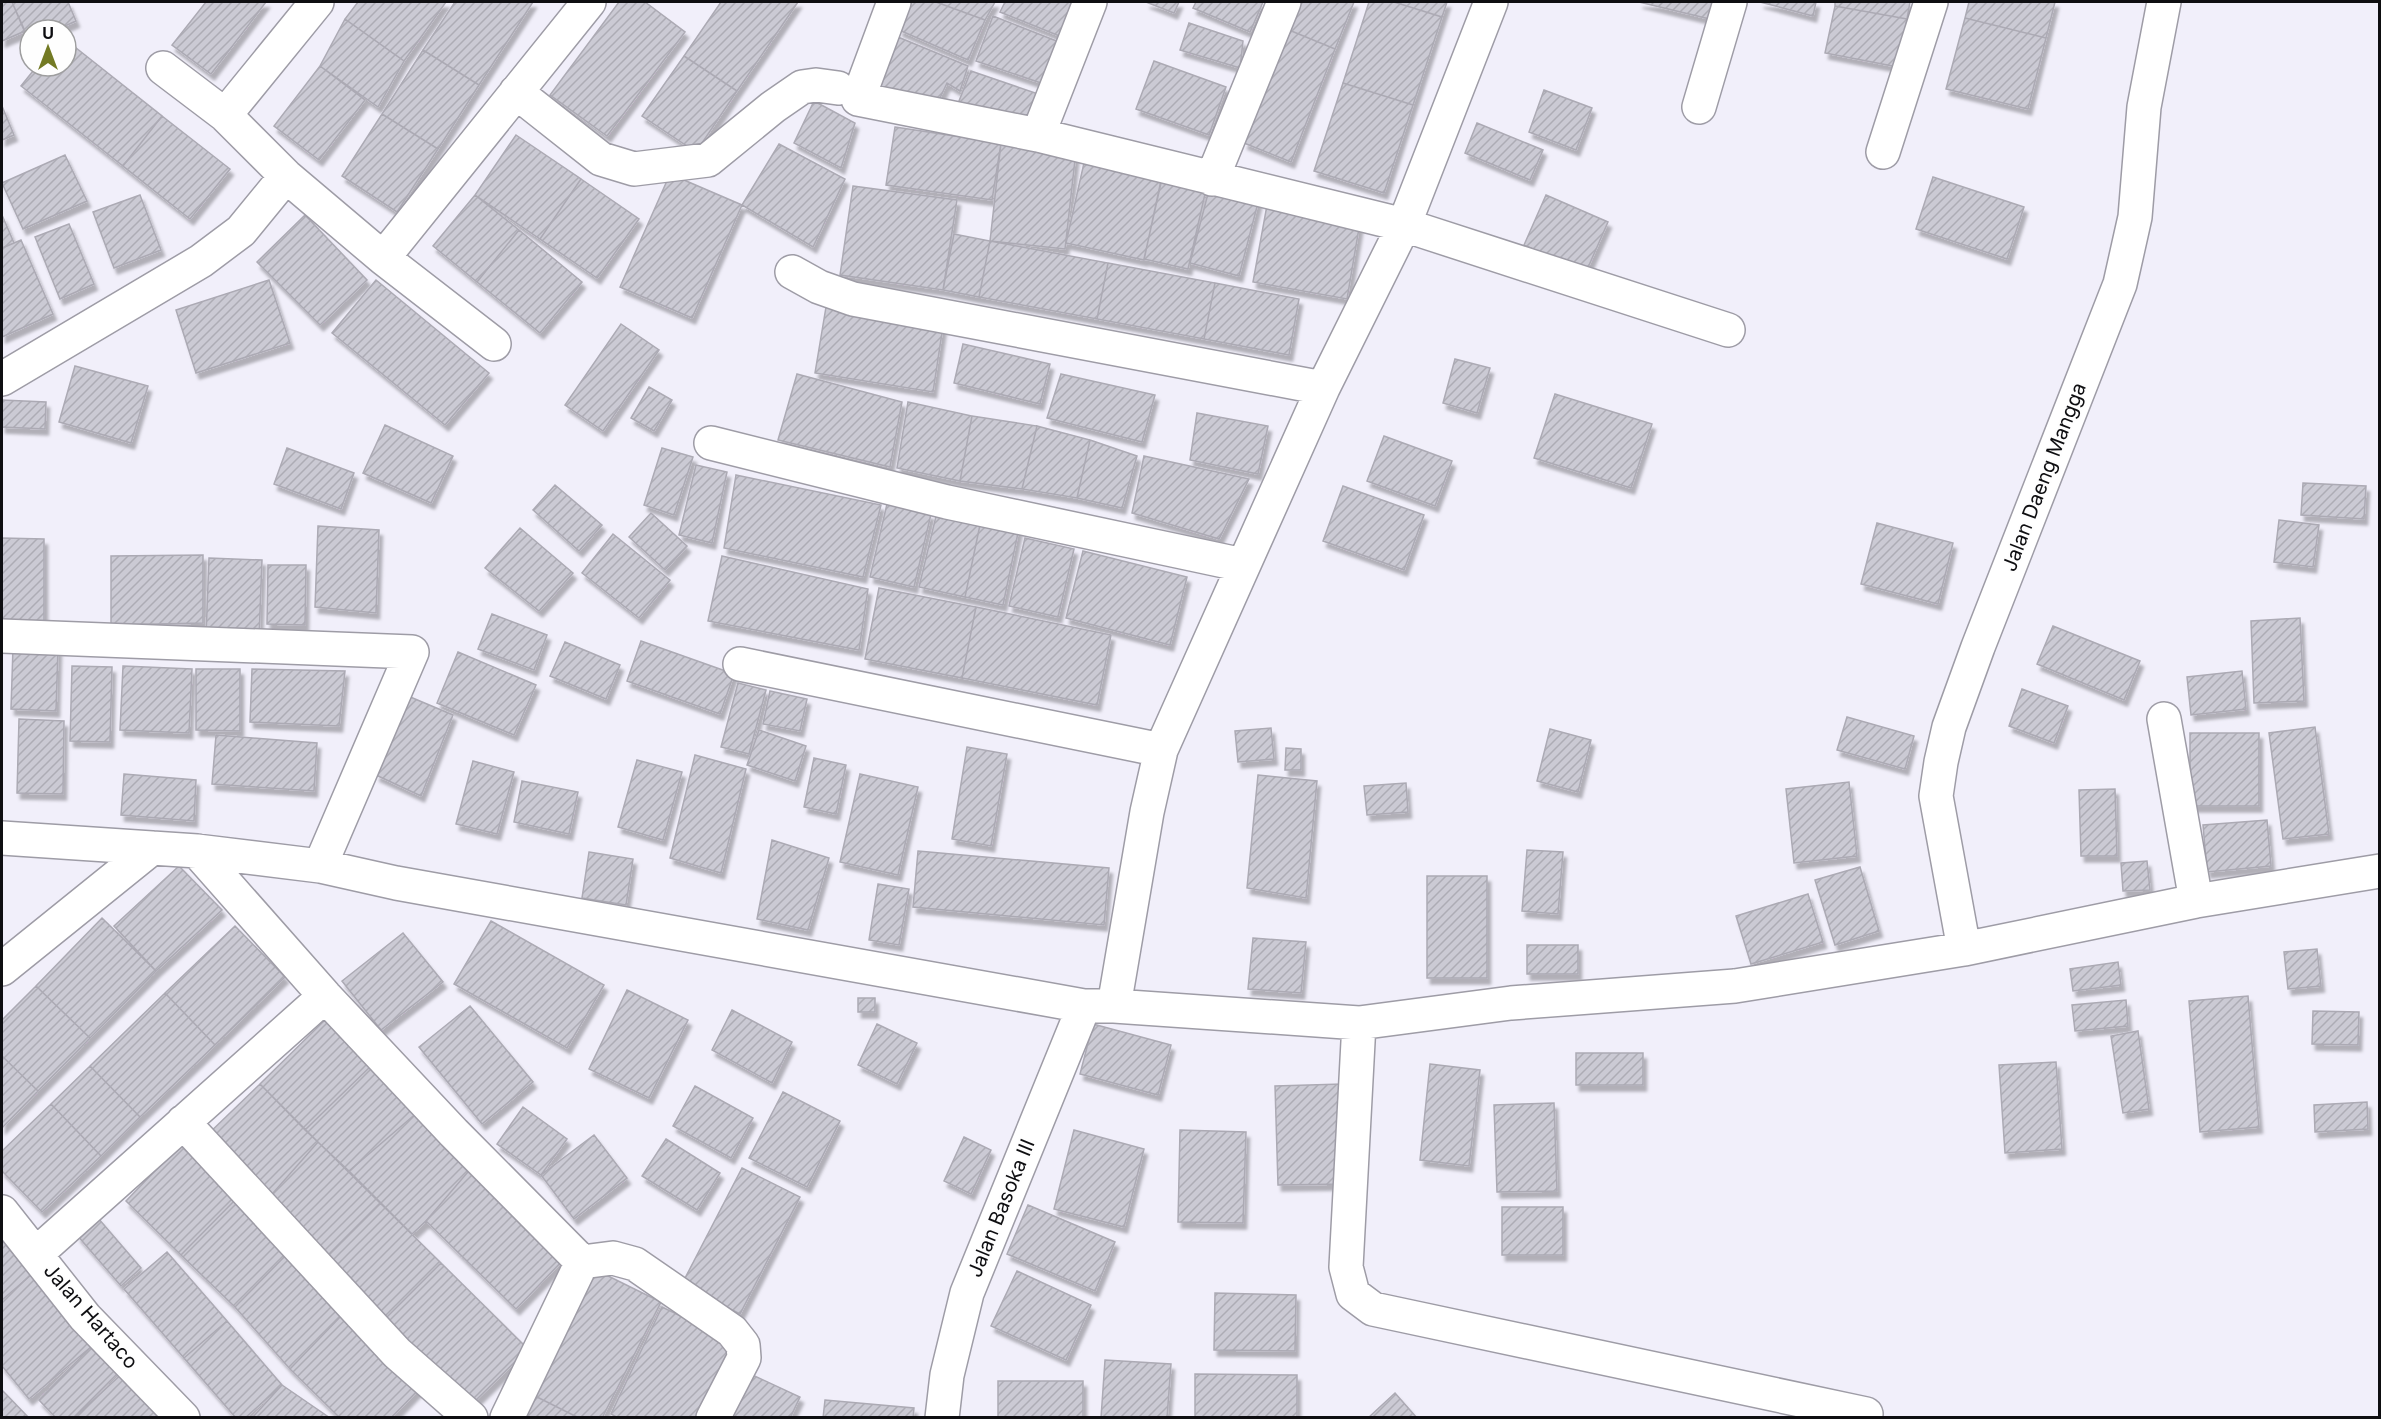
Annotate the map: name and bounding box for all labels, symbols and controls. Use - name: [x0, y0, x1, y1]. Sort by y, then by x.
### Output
- north arrow: [18, 18, 78, 78]
- text: U: [42, 23, 54, 43]
- street label: Jalan Daeng Mangga: [1997, 379, 2091, 575]
- street label: Jalan Basoka III: [962, 1135, 1040, 1281]
- street label: Jalan Hartaco: [39, 1259, 143, 1373]

